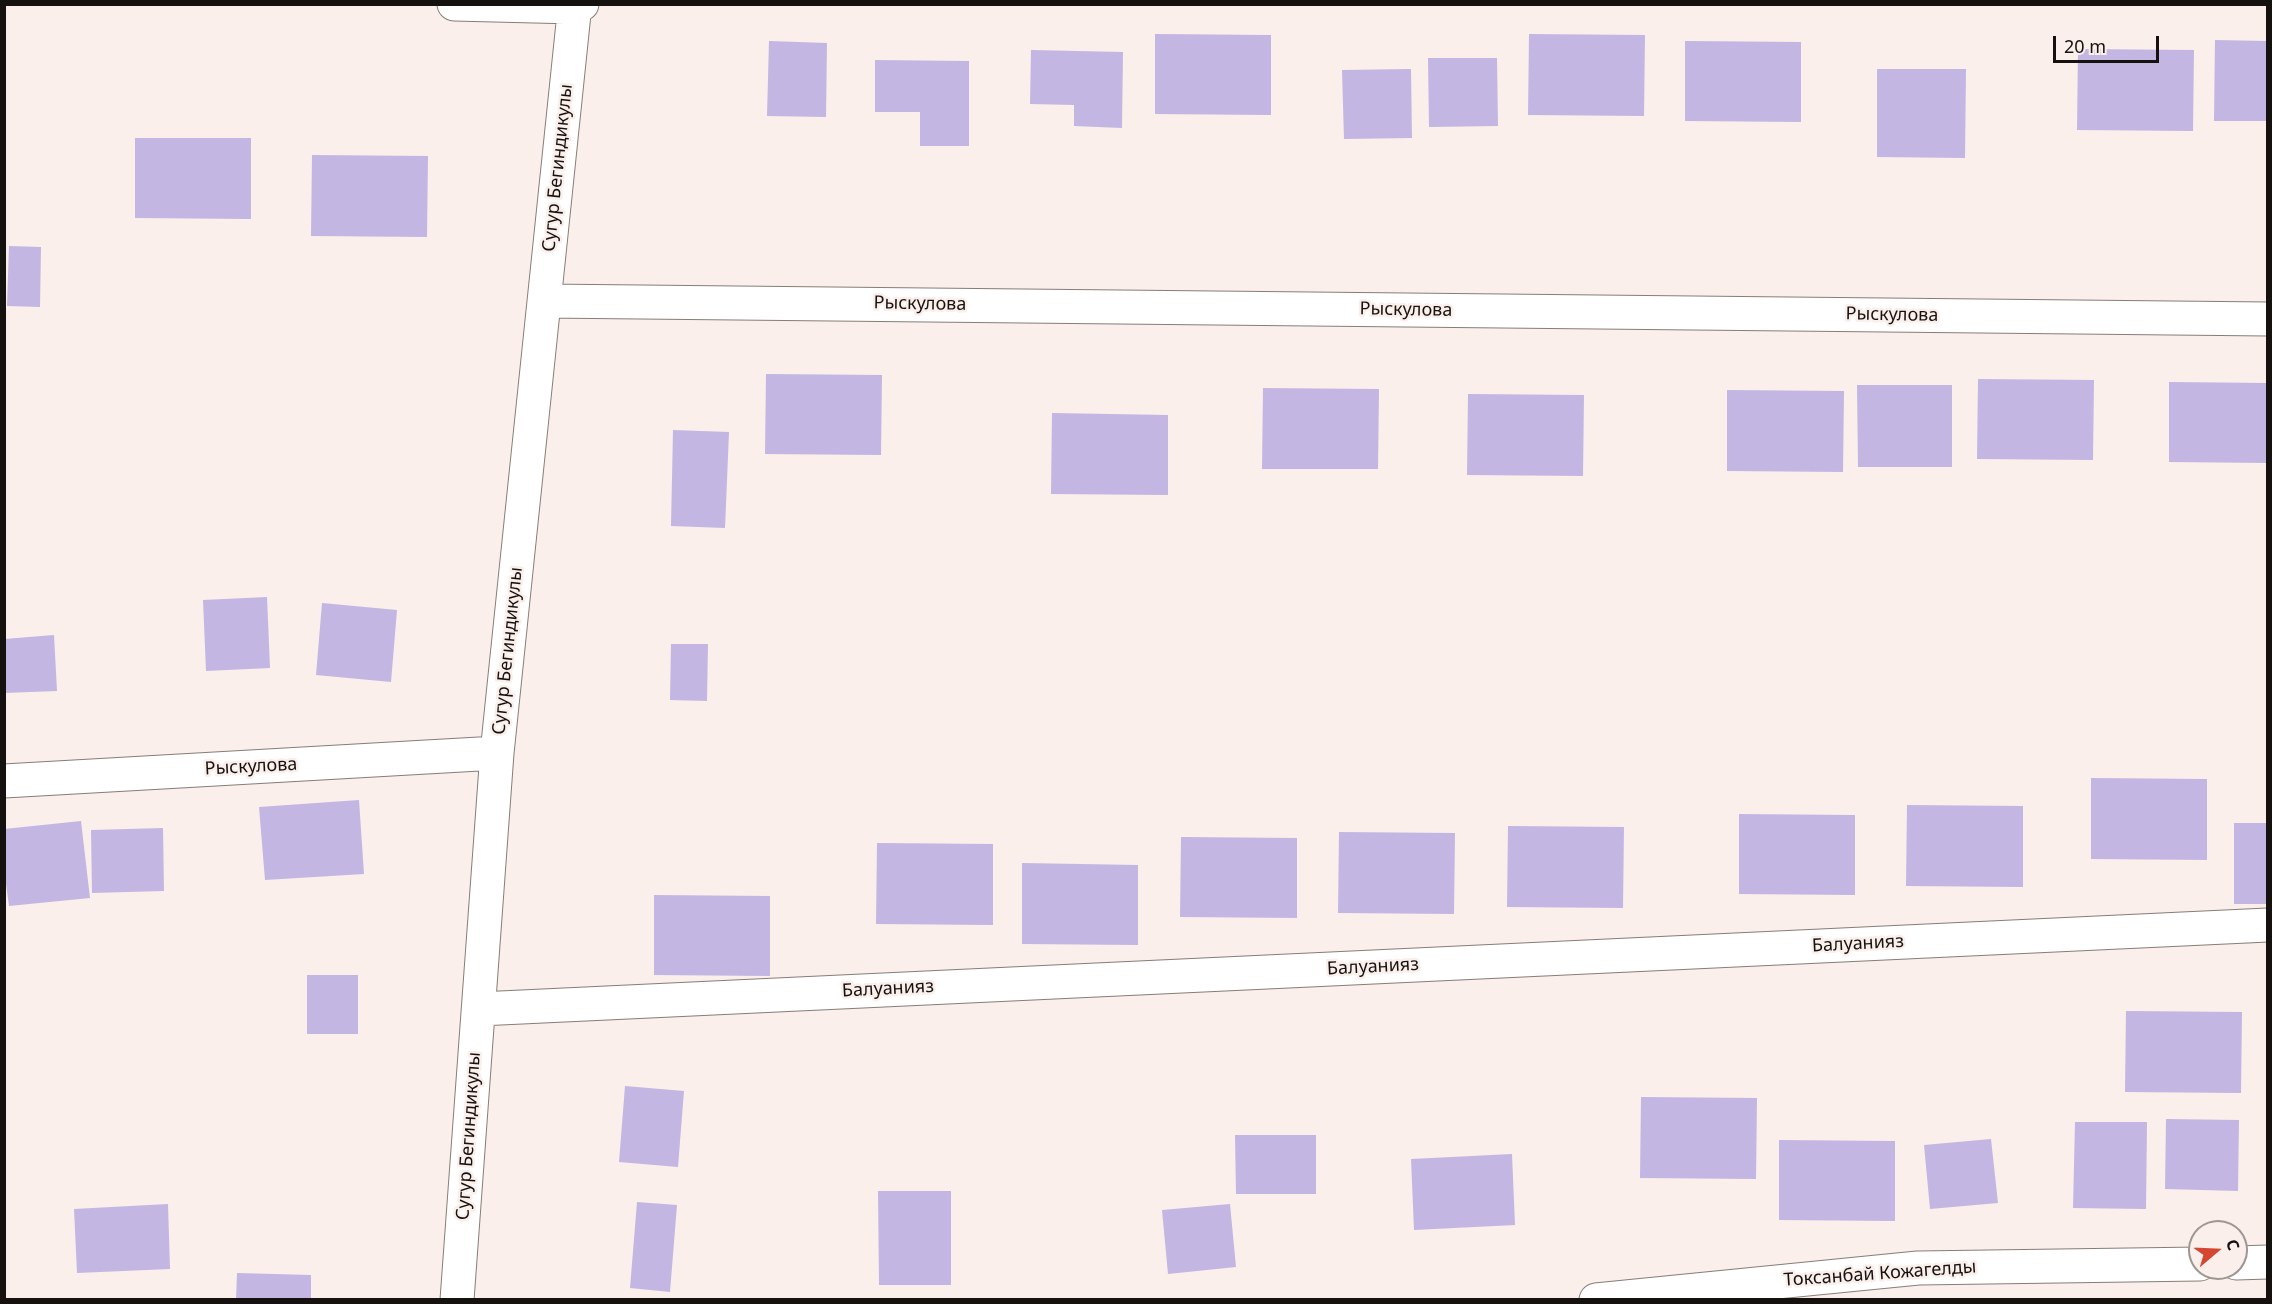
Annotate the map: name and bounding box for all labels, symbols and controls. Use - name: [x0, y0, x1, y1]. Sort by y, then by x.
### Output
- scale bar: [2056, 24, 2162, 62]
- text: 20 m: [2064, 34, 2106, 58]
- street label: Сугур Бегиндикулы: [538, 83, 578, 253]
- street label: Рыскулова: [873, 292, 967, 316]
- street label: Рыскулова: [1359, 298, 1453, 322]
- street label: Рыскулова: [1845, 303, 1939, 327]
- street label: Сугур Бегиндикулы: [488, 566, 528, 736]
- street label: Рыскулова: [204, 754, 298, 780]
- street label: Балуанияз: [1811, 931, 1905, 957]
- street label: Балуанияз: [1326, 954, 1420, 980]
- street label: Балуанияз: [841, 976, 935, 1002]
- street label: Сугур Бегиндикулы: [452, 1051, 486, 1221]
- north arrow: [2188, 1220, 2248, 1280]
- text: С: [2221, 1236, 2245, 1253]
- street label: Токсанбай Кожагелды: [1783, 1256, 1977, 1292]

